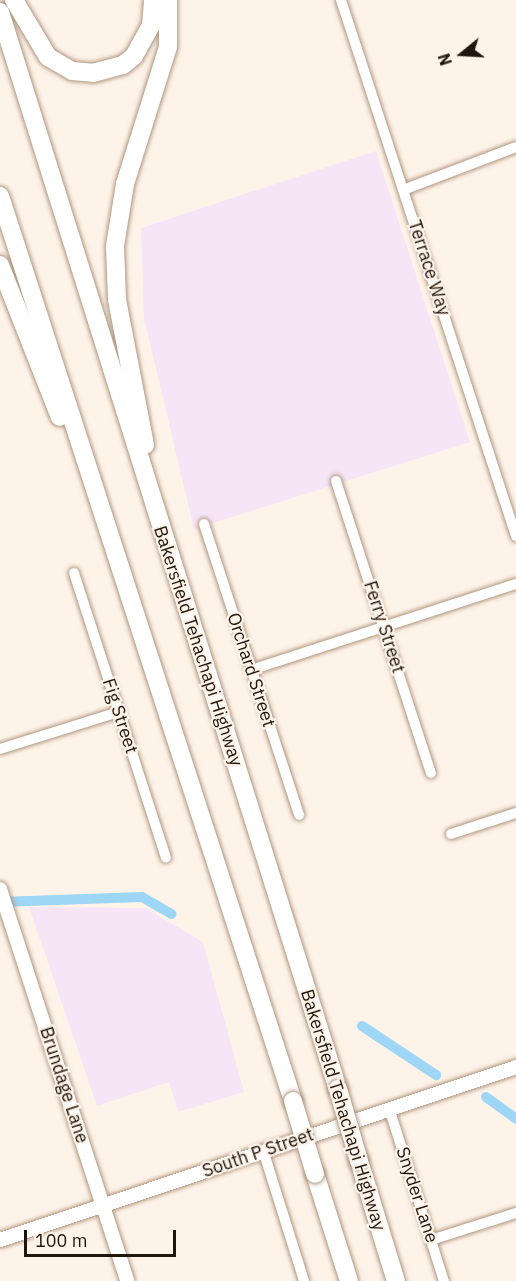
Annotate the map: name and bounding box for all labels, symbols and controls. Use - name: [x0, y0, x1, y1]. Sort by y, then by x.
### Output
- north arrow: [432, 24, 492, 84]
- text: N: [434, 51, 456, 68]
- street label: Terrace Way: [403, 217, 455, 319]
- street label: Bakersfield Tehachapi Highway: [149, 523, 247, 769]
- street label: Ferry Street: [359, 578, 409, 676]
- street label: Orchard Street: [222, 610, 280, 730]
- street label: Fig Street: [98, 676, 142, 756]
- street label: Bakersfield Tehachapi Highway: [296, 987, 390, 1233]
- street label: Brundage Lane: [35, 1024, 93, 1146]
- street label: South P Street: [200, 1124, 316, 1182]
- street label: Snyder Lane: [391, 1144, 443, 1246]
- scale bar: [27, 1218, 178, 1256]
- text: 100 m: [35, 1229, 87, 1252]

